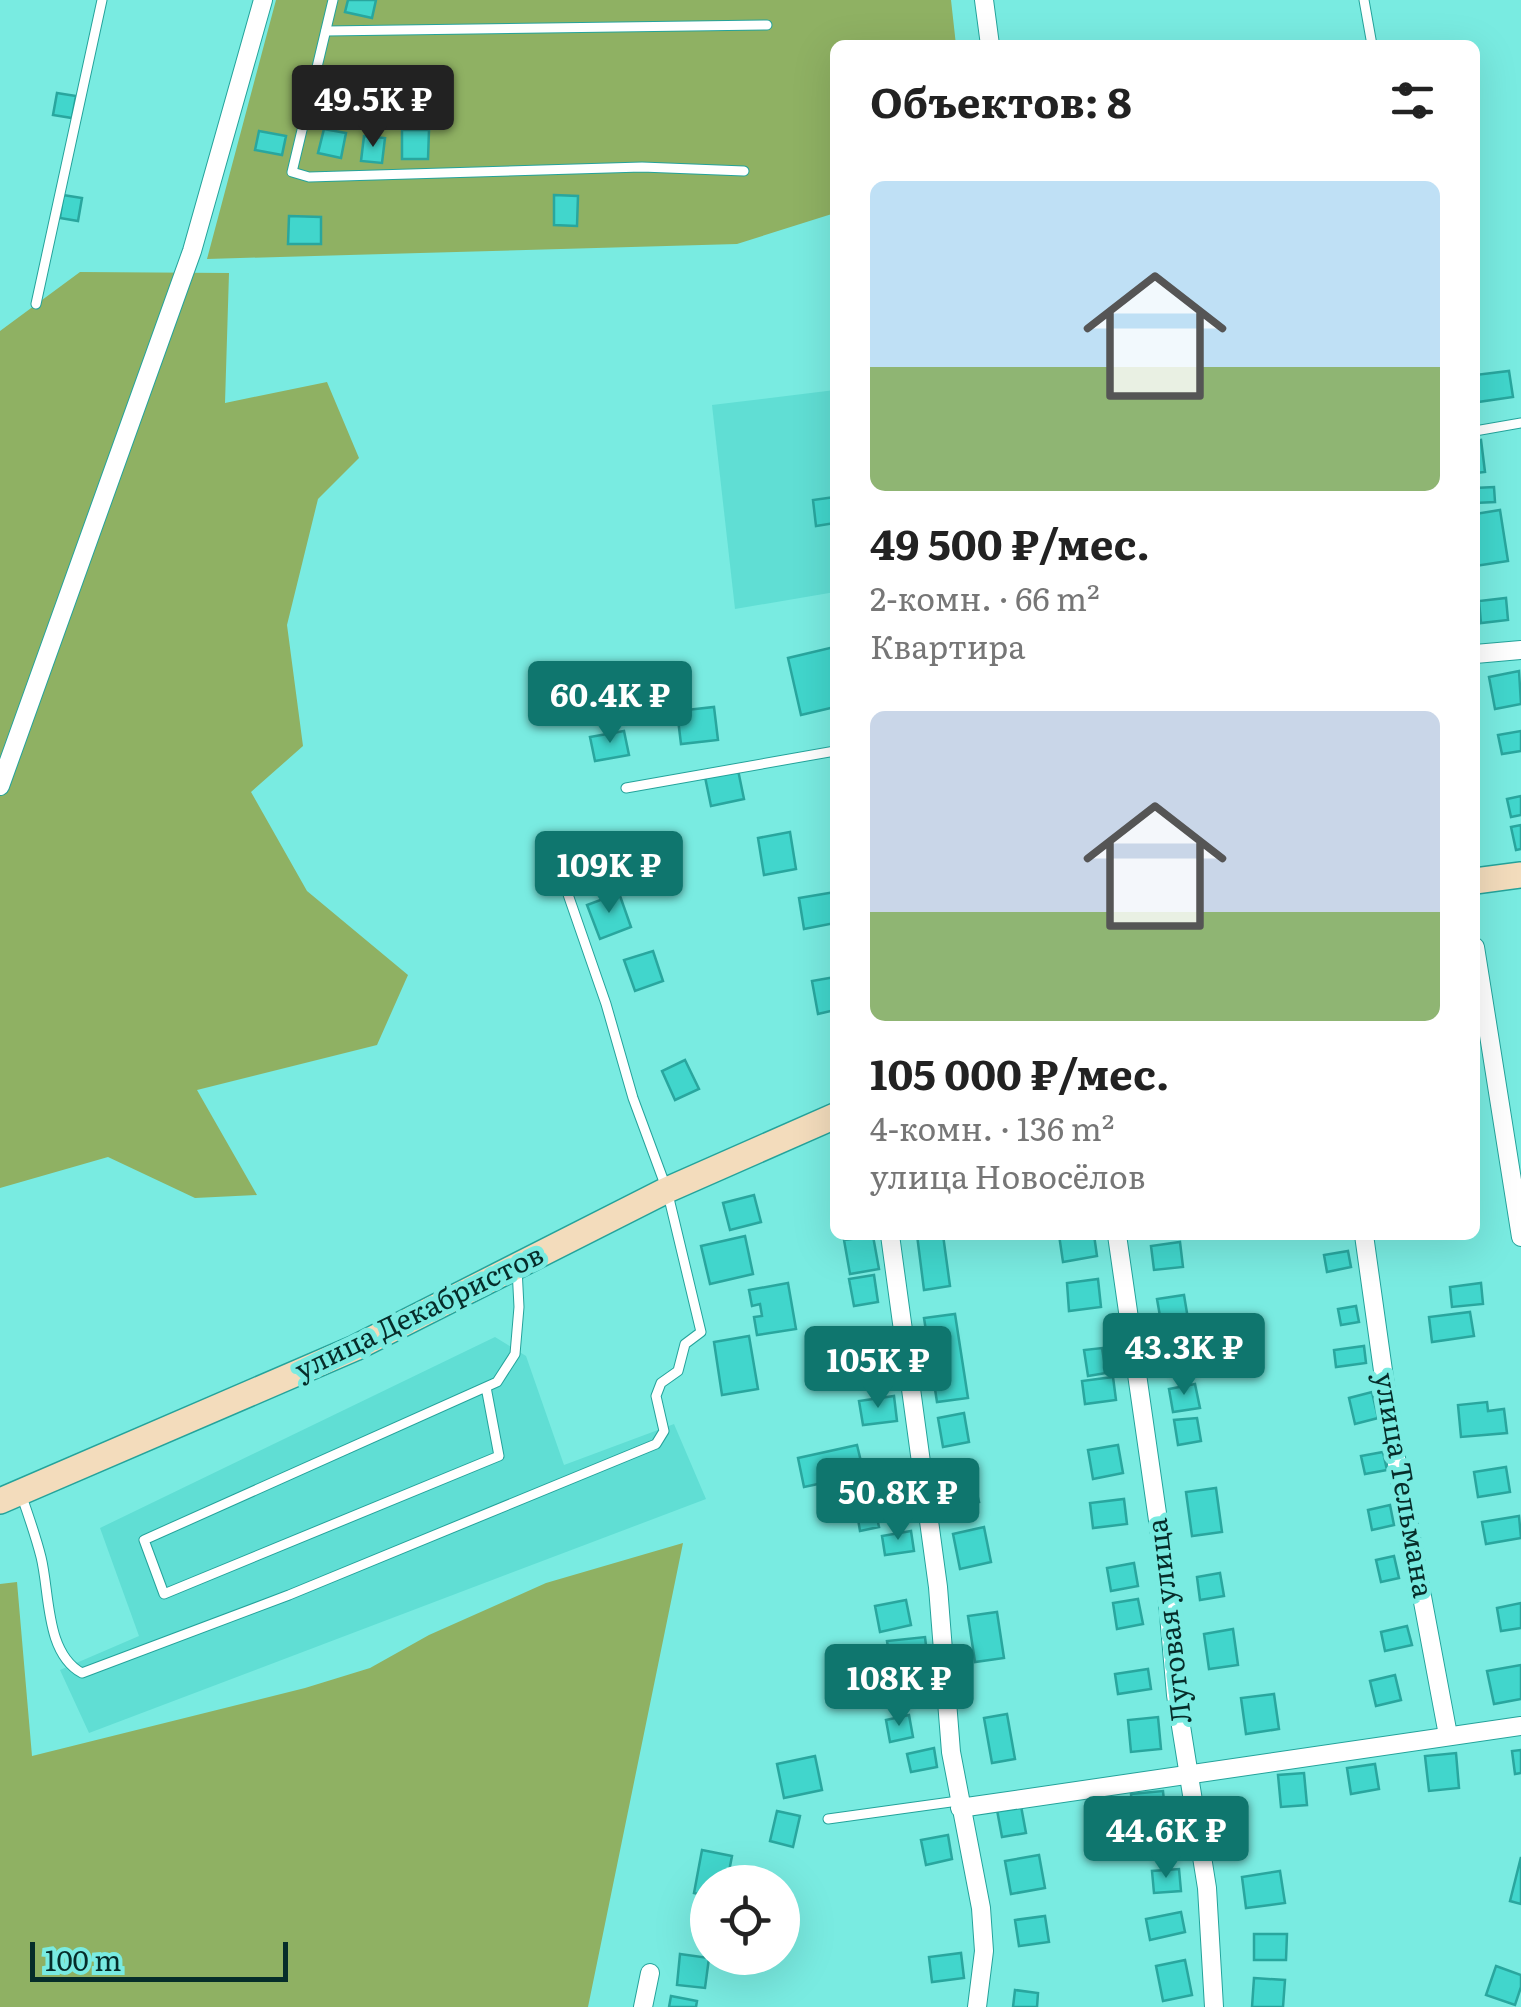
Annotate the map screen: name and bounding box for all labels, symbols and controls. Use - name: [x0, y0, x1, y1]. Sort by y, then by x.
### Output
- pin: 49.5K ₽: [281, 65, 465, 150]
- text: Объектов: 8: [870, 69, 1132, 131]
- text: 49.5K ₽: [314, 73, 432, 121]
- icon: filters: [1385, 73, 1440, 128]
- icon: home: [1065, 246, 1245, 426]
- text: 49 500 ₽/мес.: [870, 511, 1150, 573]
- text: 2-комн. · 66 m²: [870, 573, 1100, 621]
- text: Квартира: [870, 621, 1026, 669]
- pin: 60.4K ₽: [518, 661, 702, 746]
- text: 60.4K ₽: [550, 669, 670, 717]
- icon: home: [1065, 776, 1245, 956]
- pin: 109K ₽: [528, 831, 690, 916]
- text: 109K ₽: [557, 839, 661, 887]
- text: 105 000 ₽/мес.: [870, 1041, 1170, 1103]
- text: 4-комн. · 136 m²: [870, 1103, 1114, 1151]
- text: улица Новосёлов: [870, 1151, 1146, 1199]
- street label: улица Декабристов: [286, 1232, 550, 1389]
- pin: 43.3K ₽: [1092, 1313, 1276, 1398]
- text: 43.3K ₽: [1125, 1321, 1243, 1369]
- pin: 105K ₽: [797, 1326, 959, 1411]
- text: 105K ₽: [826, 1334, 930, 1382]
- street label: улица Тельмана: [1365, 1369, 1446, 1601]
- pin: 50.8K ₽: [806, 1458, 990, 1543]
- text: 50.8K ₽: [838, 1466, 958, 1514]
- street label: Луговая улица: [1134, 1516, 1200, 1726]
- pin: 108K ₽: [818, 1644, 980, 1729]
- text: 108K ₽: [847, 1652, 951, 1700]
- pin: 44.6K ₽: [1074, 1796, 1258, 1881]
- text: 44.6K ₽: [1106, 1804, 1226, 1852]
- map controls: [690, 1865, 800, 1975]
- button: locate: [690, 1865, 800, 1975]
- scale bar: [30, 1937, 288, 1982]
- text: 100 m: [45, 1938, 122, 1980]

